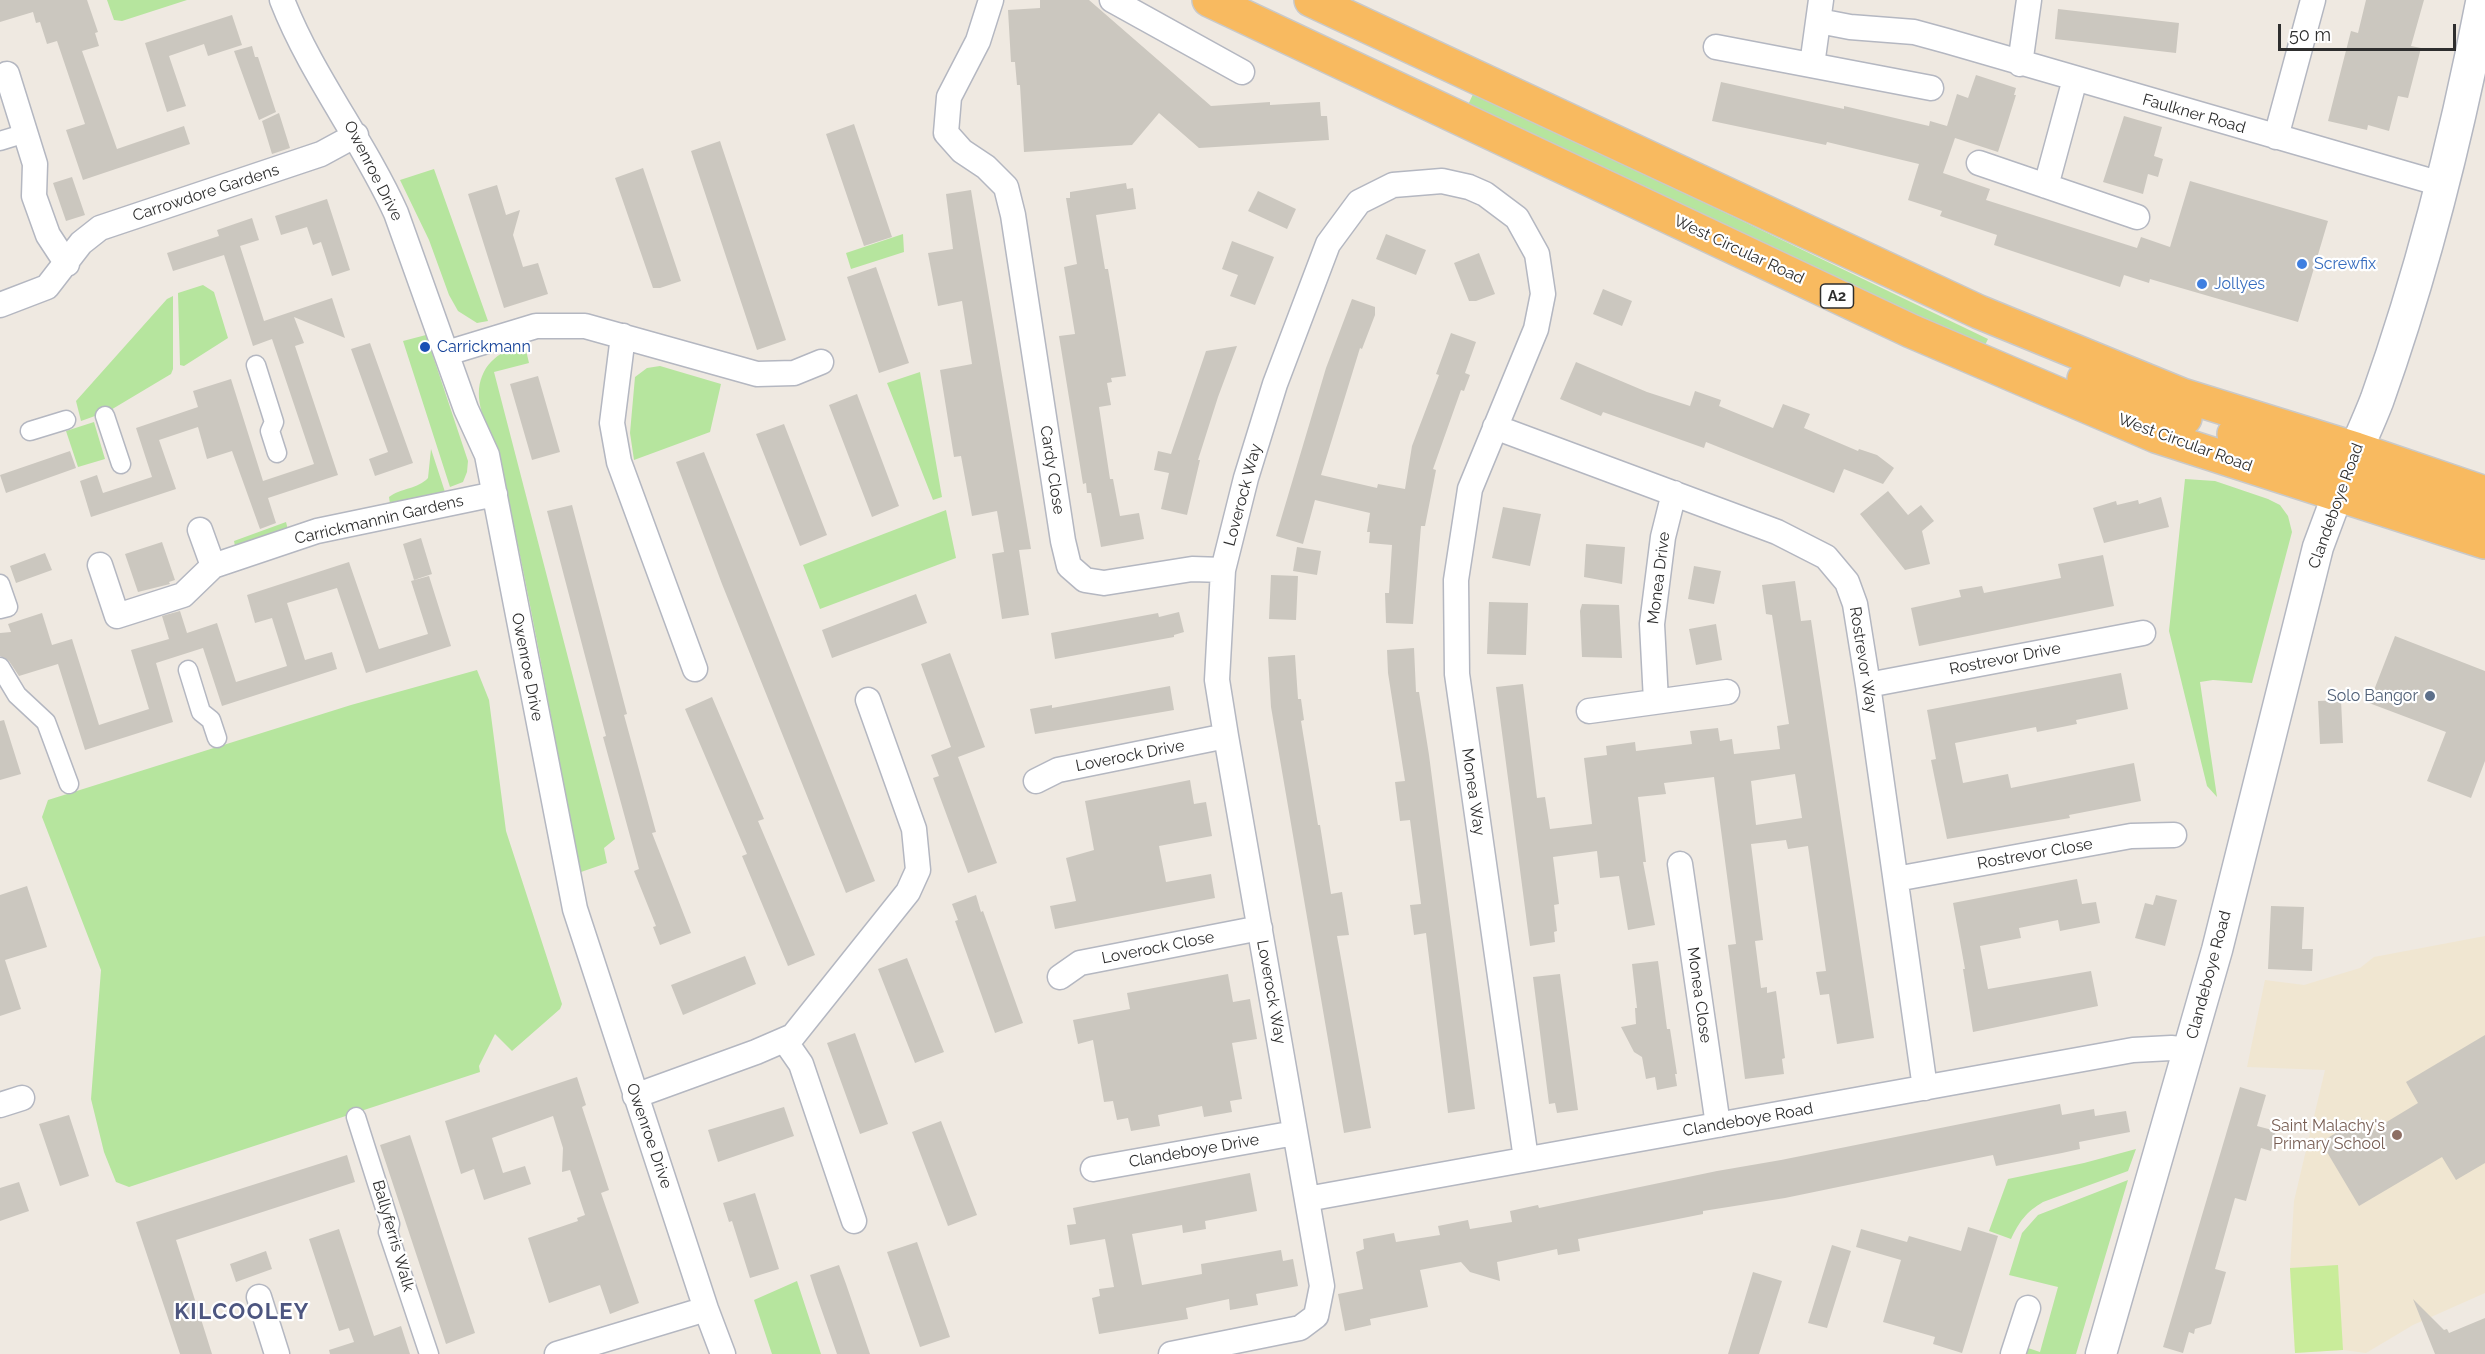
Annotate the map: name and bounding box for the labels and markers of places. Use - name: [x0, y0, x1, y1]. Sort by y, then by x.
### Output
- place label: Screwfix: [2314, 254, 2376, 274]
- marker: Screwfix: [2295, 257, 2309, 271]
- place label: Jollyes: [2214, 274, 2265, 294]
- marker: Jollyes: [2195, 277, 2209, 291]
- place label: Carrickmann: [437, 337, 531, 357]
- marker: Carrickmann: [418, 340, 432, 354]
- place label: Solo Bangor: [2327, 686, 2418, 706]
- marker: Solo Bangor: [2423, 689, 2437, 703]
- place label: Saint Malachy's Primary School: [2271, 1116, 2385, 1154]
- marker: Saint Malachy's Primary School: [2390, 1128, 2404, 1142]

